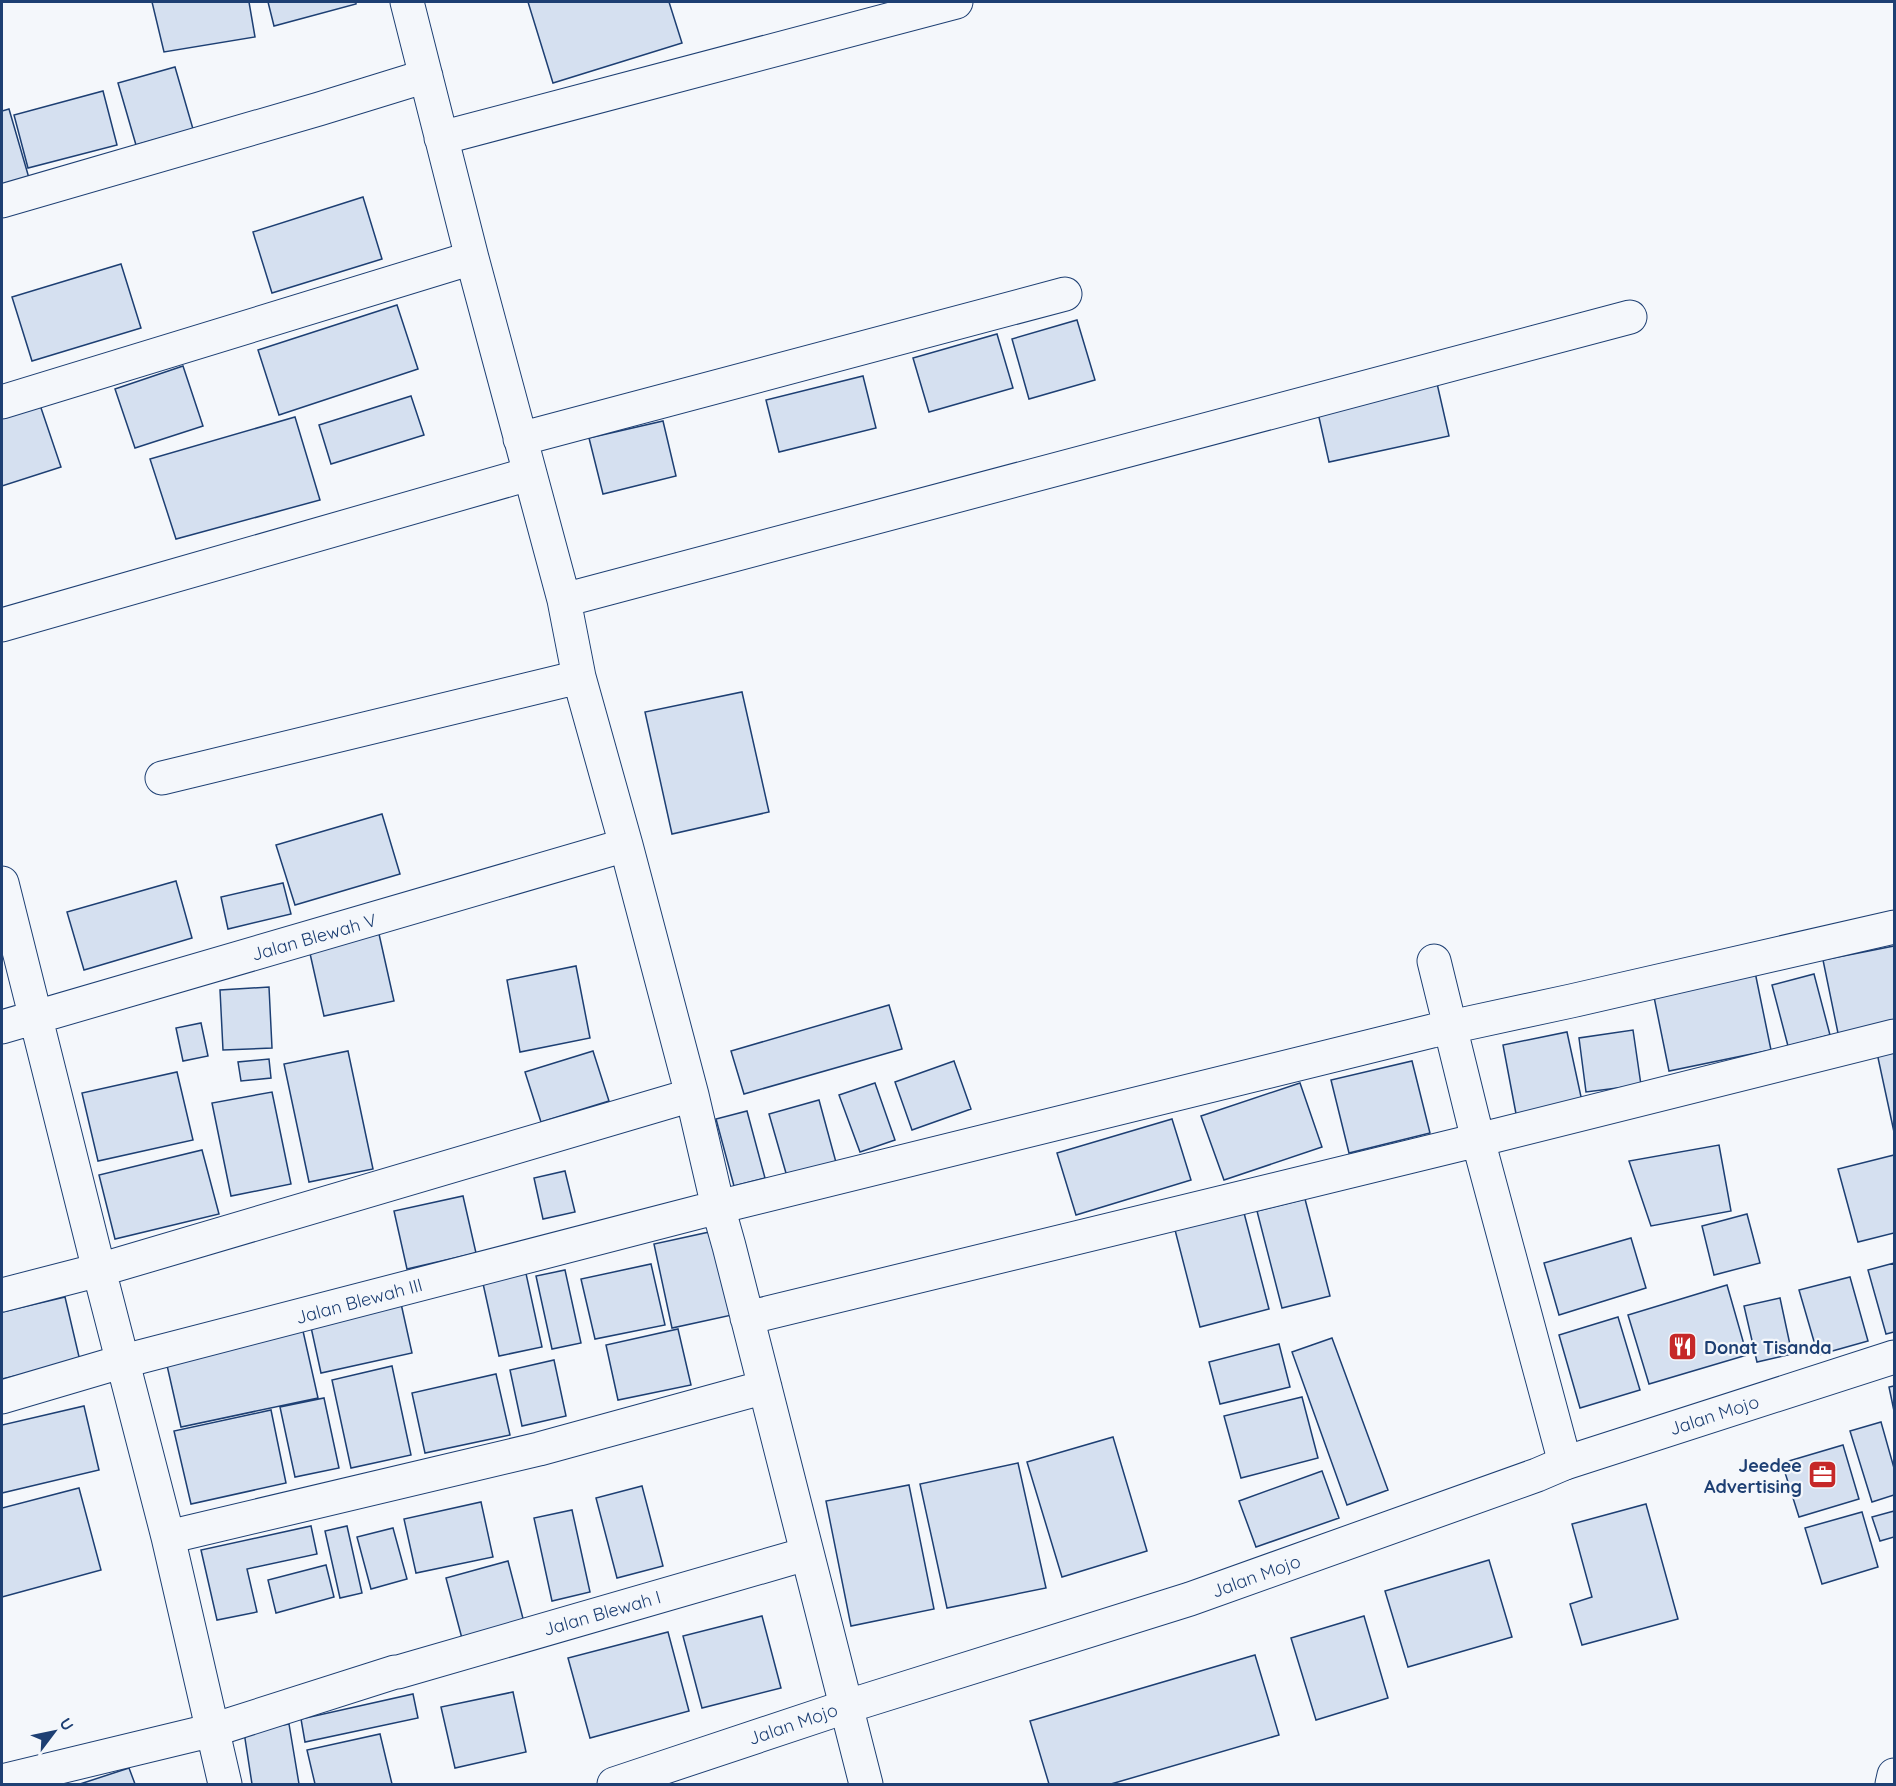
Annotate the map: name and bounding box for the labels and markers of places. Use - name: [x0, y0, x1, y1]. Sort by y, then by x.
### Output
- restaurant icon: Donat Tisanda: [1667, 1331, 1699, 1363]
- place label: Donat Tisanda: [1704, 1336, 1832, 1359]
- place label: Jeedee Advertising: [1704, 1454, 1802, 1498]
- office icon: Jeedee Advertising: [1807, 1459, 1839, 1491]

